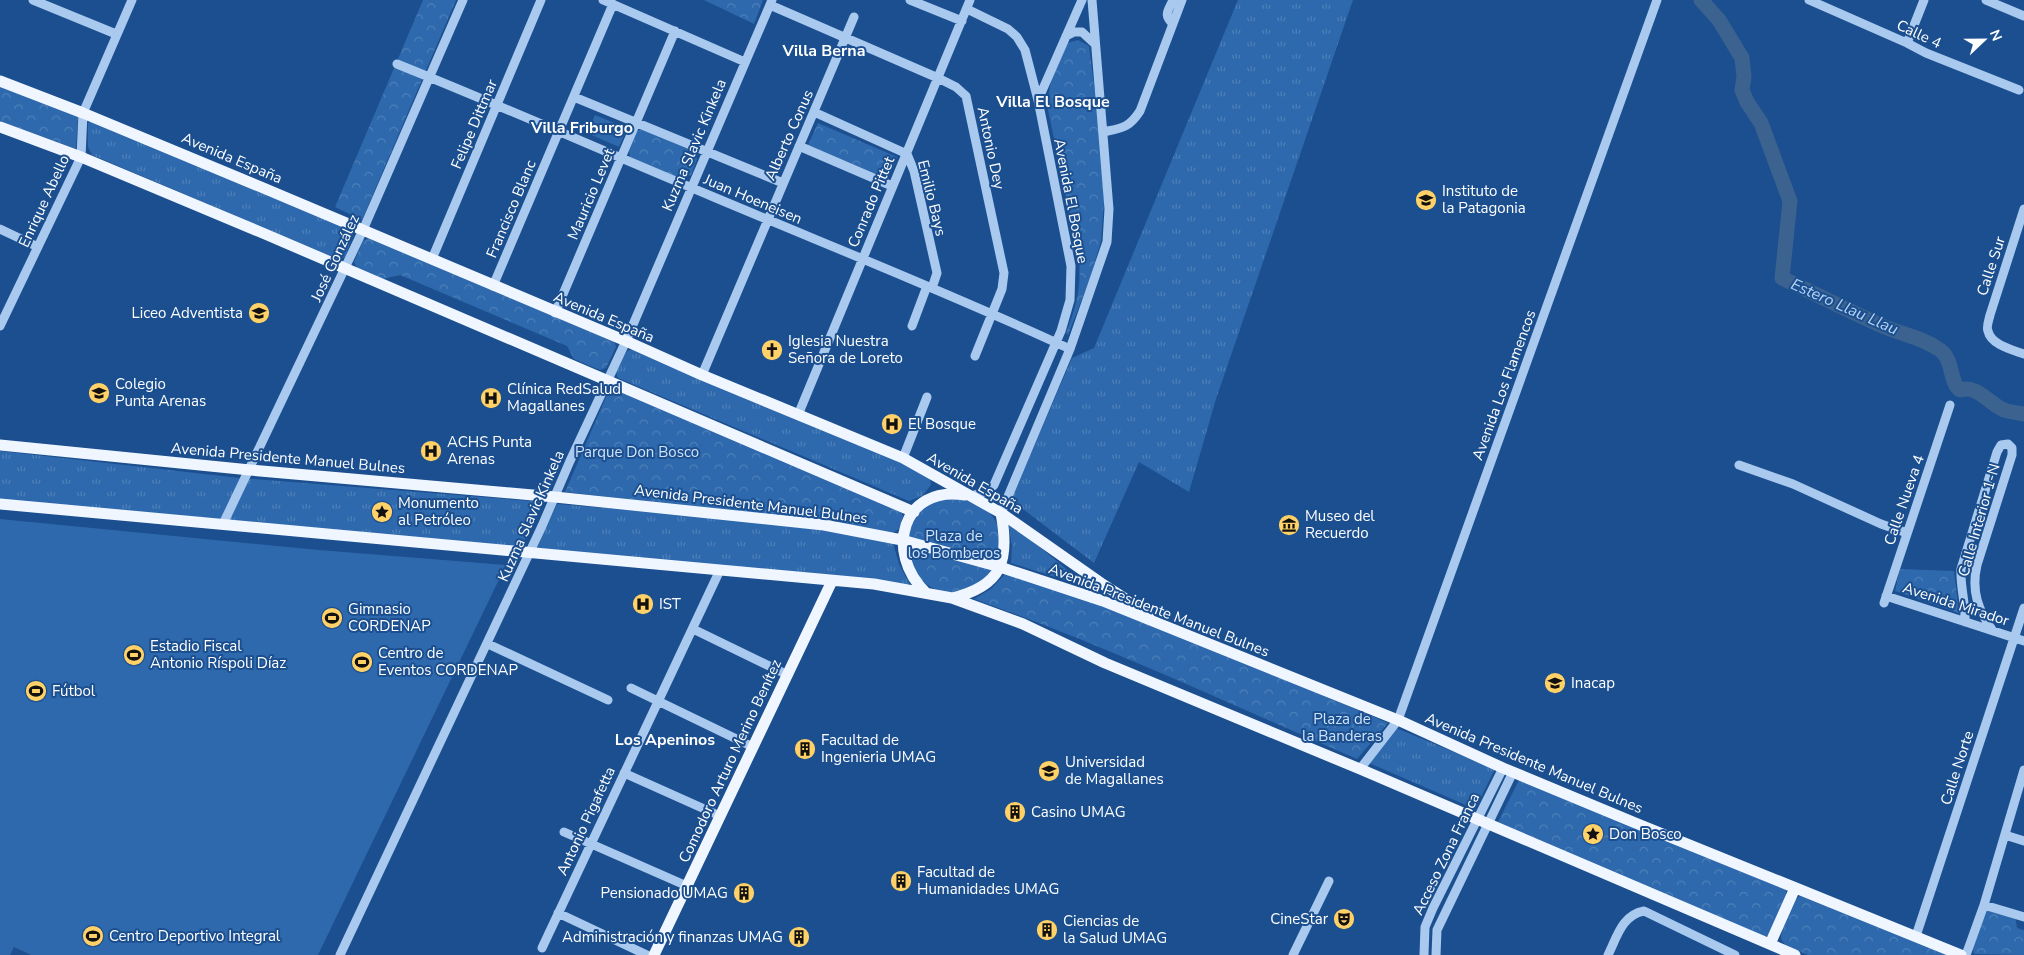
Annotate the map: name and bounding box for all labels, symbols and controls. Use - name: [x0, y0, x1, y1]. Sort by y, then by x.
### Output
- street label: Calle 4: [1893, 15, 1945, 53]
- north arrow: [1959, 15, 2009, 65]
- text: N: [1985, 27, 2006, 44]
- district label: Villa Berna: [782, 40, 865, 62]
- street label: Felipe Dittmar: [446, 76, 502, 172]
- street label: Kuzma Slavic Kinkela: [657, 76, 731, 214]
- street label: Alberto Conus: [760, 86, 818, 184]
- district label: Villa El Bosque: [995, 91, 1110, 113]
- street label: Antonio Dey: [972, 105, 1010, 191]
- district label: Villa Friburgo: [530, 117, 633, 139]
- street label: Avenida España: [179, 128, 285, 188]
- street label: Avenida El Bosque: [1049, 137, 1093, 265]
- street label: Mauricio Levet: [563, 145, 620, 243]
- street label: Enrique Abello: [14, 151, 74, 251]
- street label: Conrado Pittet: [843, 153, 899, 251]
- street label: Francisco Blanc: [481, 157, 541, 261]
- street label: Emilio Bays: [913, 158, 951, 238]
- street label: Juan Hoeneisen: [700, 169, 805, 229]
- place label: Instituto de la Patagonia: [1442, 181, 1526, 218]
- school or university icon: Instituto de la Patagonia: [1414, 188, 1438, 212]
- street label: José González: [306, 211, 364, 306]
- street label: Calle Sur: [1972, 233, 2010, 298]
- water label: Estero Llau Llau: [1787, 273, 1902, 340]
- street label: Avenida España: [551, 287, 657, 347]
- school or university icon: Liceo Adventista: [247, 301, 271, 325]
- place label: Liceo Adventista: [132, 303, 243, 323]
- street label: Avenida Los Flamencos: [1468, 307, 1540, 463]
- place label: Iglesia Nuestra Señora de Loreto: [788, 331, 903, 368]
- church icon: Iglesia Nuestra Señora de Loreto: [760, 338, 784, 362]
- place label: Colegio Punta Arenas: [115, 374, 206, 411]
- place label: Clínica RedSalud Magallanes: [507, 379, 621, 416]
- school or university icon: Colegio Punta Arenas: [87, 381, 111, 405]
- hospital icon: Clínica RedSalud Magallanes: [479, 386, 503, 410]
- hospital icon: El Bosque: [880, 412, 904, 436]
- place label: El Bosque: [908, 414, 976, 434]
- place label: ACHS Punta Arenas: [447, 432, 532, 469]
- street label: Avenida Presidente Manuel Bulnes: [170, 438, 406, 478]
- hospital icon: ACHS Punta Arenas: [419, 439, 443, 463]
- park label: Parque Don Bosco: [575, 442, 699, 462]
- street label: Kuzma Slavic Kinkela: [493, 447, 569, 585]
- street label: Avenida España: [923, 447, 1027, 519]
- street label: Calle Nueva 4: [1879, 452, 1929, 548]
- street label: Calle Interior 1-N: [1953, 461, 2005, 579]
- street label: Avenida Presidente Manuel Bulnes: [633, 480, 869, 528]
- place label: Monumento al Petróleo: [398, 493, 479, 530]
- place icon: Monumento al Petróleo: [370, 500, 394, 524]
- place label: Museo del Recuerdo: [1305, 506, 1375, 543]
- museum icon: Museo del Recuerdo: [1277, 513, 1301, 537]
- park label: Plaza de los Bomberos: [908, 526, 1000, 563]
- street label: Avenida Presidente Manuel Bulnes: [1046, 559, 1272, 661]
- street label: Avenida Mirador: [1900, 577, 2012, 631]
- hospital icon: IST: [631, 592, 655, 616]
- place label: IST: [659, 594, 681, 614]
- place label: Gimnasio CORDENAP: [348, 599, 431, 636]
- sports icon: Gimnasio CORDENAP: [320, 606, 344, 630]
- place label: Estadio Fiscal Antonio Ríspoli Díaz: [150, 636, 286, 673]
- sports icon: Estadio Fiscal Antonio Ríspoli Díaz: [122, 643, 146, 667]
- place label: Centro de Eventos CORDENAP: [378, 643, 519, 680]
- sports icon: Centro de Eventos CORDENAP: [350, 650, 374, 674]
- street label: Comodoro Arturo Merino Benítez: [674, 656, 786, 866]
- school or university icon: Inacap: [1543, 671, 1567, 695]
- place label: Inacap: [1571, 673, 1615, 693]
- sports icon: Fútbol: [24, 679, 48, 703]
- place label: Fútbol: [52, 681, 96, 701]
- street label: Avenida Presidente Manuel Bulnes: [1422, 708, 1646, 818]
- park label: Plaza de la Banderas: [1302, 709, 1382, 746]
- street label: Calle Norte: [1936, 728, 1978, 808]
- district label: Los Apeninos: [615, 729, 715, 751]
- place label: Facultad de Ingenieria UMAG: [821, 730, 936, 767]
- building icon: Facultad de Ingenieria UMAG: [793, 737, 817, 761]
- place label: Universidad de Magallanes: [1065, 752, 1164, 789]
- school or university icon: Universidad de Magallanes: [1037, 759, 1061, 783]
- street label: Antonio Pigafetta: [552, 763, 620, 879]
- street label: Acceso Zona Franca: [1408, 789, 1484, 919]
- building icon: Casino UMAG: [1003, 800, 1027, 824]
- place label: Casino UMAG: [1031, 802, 1126, 822]
- place icon: Don Bosco: [1581, 822, 1605, 846]
- place label: Don Bosco: [1609, 824, 1682, 844]
- place label: Facultad de Humanidades UMAG: [917, 862, 1060, 899]
- building icon: Facultad de Humanidades UMAG: [889, 869, 913, 893]
- building icon: Pensionado UMAG: [732, 881, 756, 905]
- place label: Pensionado UMAG: [601, 883, 728, 903]
- theatre icon: CineStar: [1332, 907, 1356, 931]
- place label: CineStar: [1270, 909, 1329, 929]
- place label: Ciencias de la Salud UMAG: [1063, 911, 1167, 948]
- building icon: Ciencias de la Salud UMAG: [1035, 918, 1059, 942]
- sports icon: Centro Deportivo Integral: [81, 924, 105, 948]
- building icon: Administración y finanzas UMAG: [787, 925, 811, 949]
- place label: Centro Deportivo Integral: [109, 926, 281, 946]
- place label: Administración y finanzas UMAG: [562, 927, 783, 947]

